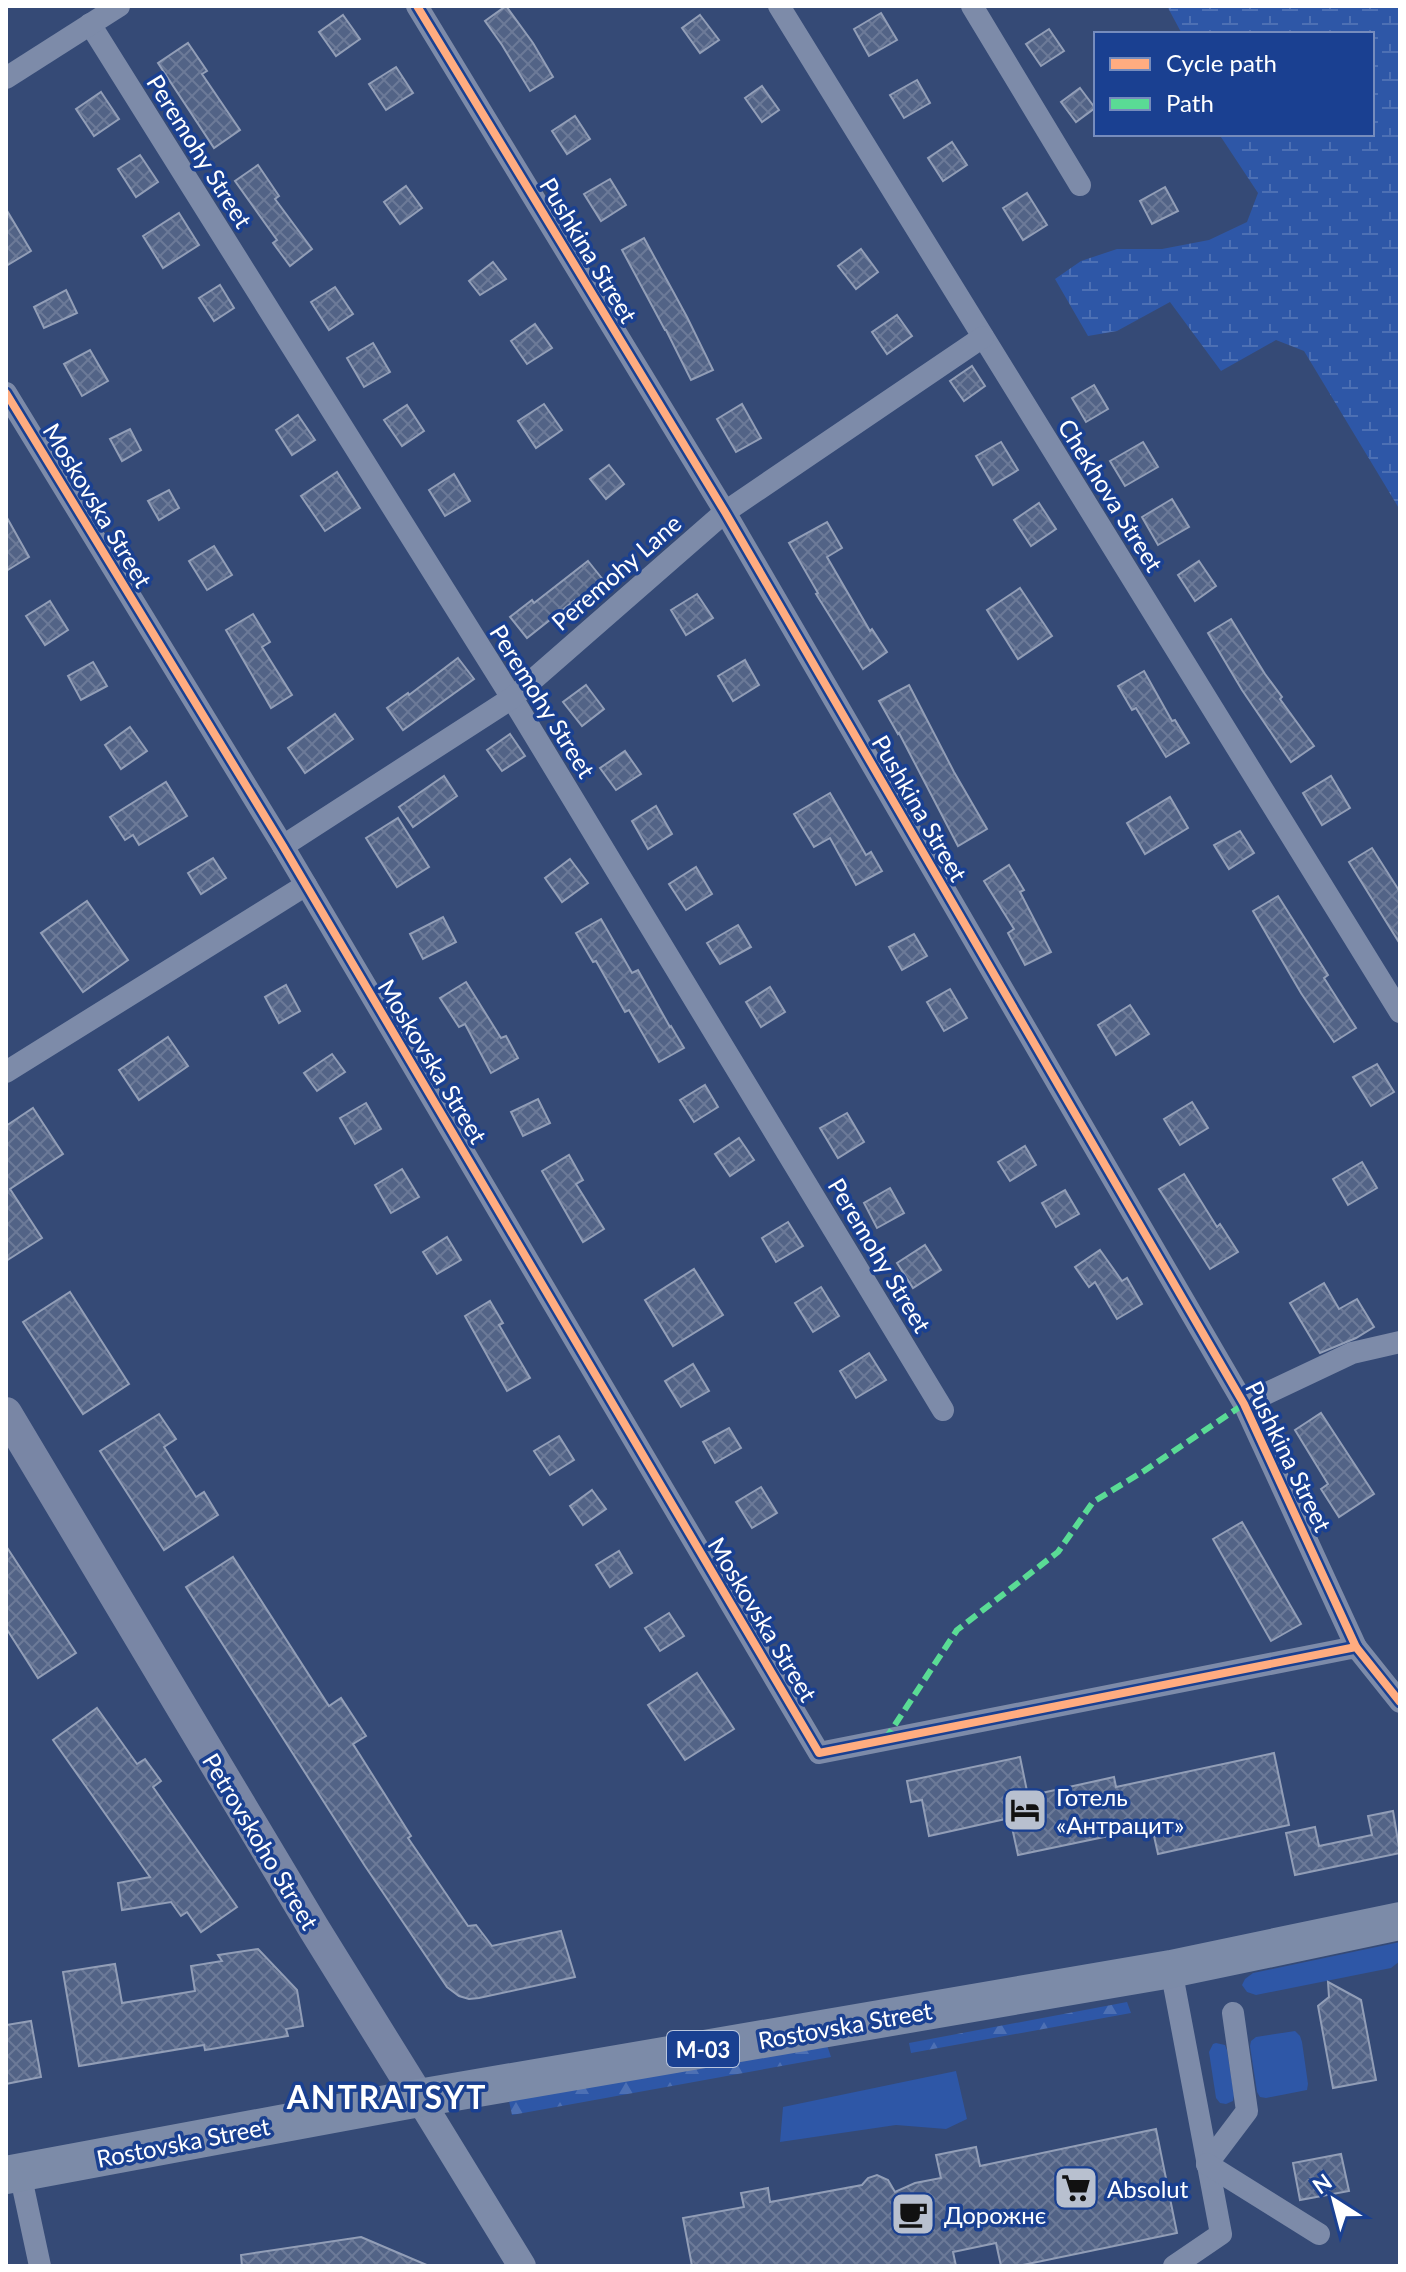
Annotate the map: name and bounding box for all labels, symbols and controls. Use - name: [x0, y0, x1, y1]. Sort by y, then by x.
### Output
- legend: [1094, 32, 1374, 136]
- text: Cycle path: [1166, 48, 1277, 77]
- street label: Peremohy Street: [141, 69, 259, 233]
- text: Path: [1166, 88, 1214, 117]
- street label: Pushkina Street: [534, 172, 644, 328]
- street label: Chekhova Street: [1053, 413, 1170, 577]
- street label: Moskovska Street: [37, 418, 159, 593]
- street label: Peremohy Lane: [545, 508, 687, 636]
- street label: Peremohy Street: [484, 619, 602, 783]
- street label: Pushkina Street: [866, 730, 974, 887]
- street label: Moskovska Street: [372, 974, 494, 1149]
- street label: Peremohy Street: [823, 1173, 938, 1338]
- street label: Pushkina Street: [1240, 1376, 1338, 1536]
- street label: Moskovska Street: [702, 1532, 824, 1707]
- street label: Petrovskoho Street: [197, 1748, 325, 1935]
- place label: Готель «Антрацит»: [1056, 1782, 1184, 1839]
- hotel icon: Готель «Антрацит»: [1001, 1786, 1049, 1834]
- street label: Rostovska Street: [756, 1995, 935, 2055]
- road number: М-03: [667, 2031, 739, 2067]
- district label: ANTRATSYT: [286, 2077, 487, 2116]
- street label: Rostovska Street: [94, 2111, 273, 2173]
- north arrow: [1294, 2160, 1374, 2240]
- supermarket icon: Absolut: [1052, 2164, 1100, 2212]
- text: N: [1307, 2168, 1337, 2199]
- place label: Absolut: [1107, 2174, 1189, 2203]
- cafe icon: Дорожнє: [889, 2190, 937, 2238]
- place label: Дорожнє: [944, 2200, 1046, 2229]

